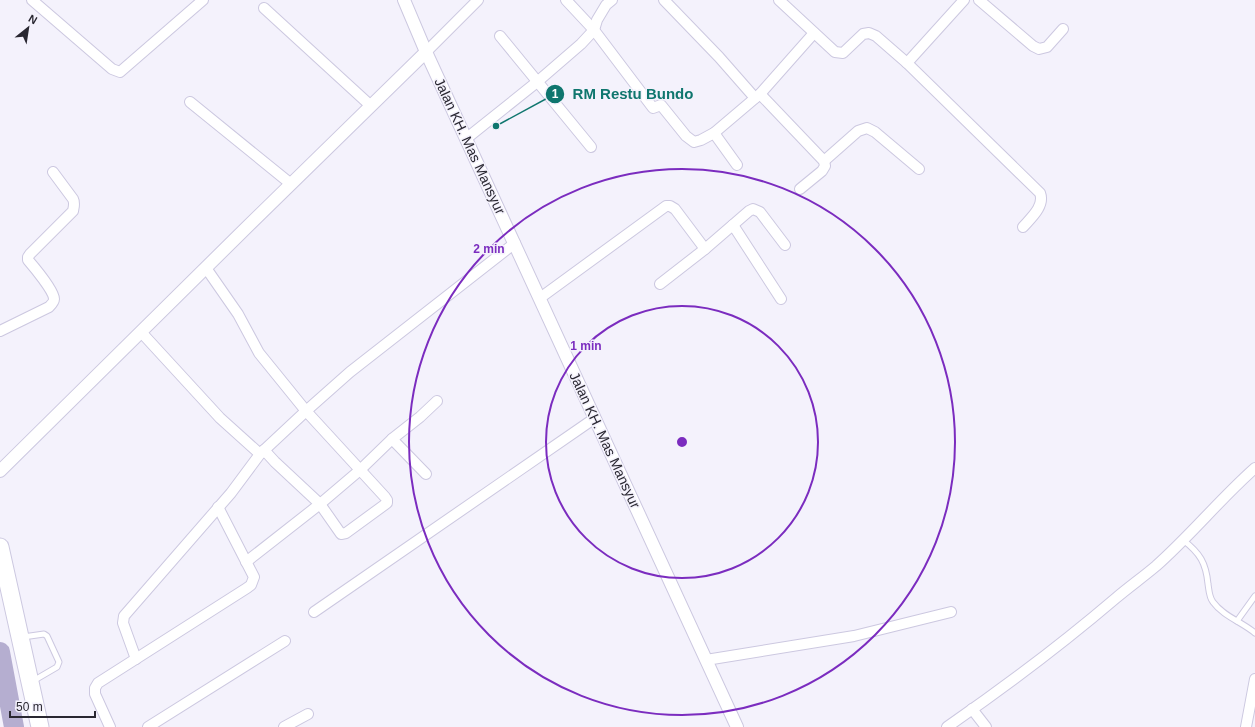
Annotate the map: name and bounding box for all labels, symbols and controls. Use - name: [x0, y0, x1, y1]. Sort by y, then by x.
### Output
- north arrow: [8, 8, 48, 48]
- text: N: [27, 12, 39, 27]
- street label: Jalan KH. Mas Mansyur: [431, 75, 509, 217]
- callout: RM Restu Bundo: [545, 81, 702, 108]
- text: RM Restu Bundo: [573, 85, 693, 102]
- text: 1: [552, 87, 559, 101]
- text: 2 min: [473, 242, 505, 256]
- text: 1 min: [570, 339, 602, 353]
- street label: Jalan KH. Mas Mansyur: [566, 369, 644, 511]
- centre of rings: [675, 435, 689, 449]
- scale bar: [10, 693, 95, 719]
- text: 50 m: [16, 700, 43, 714]

